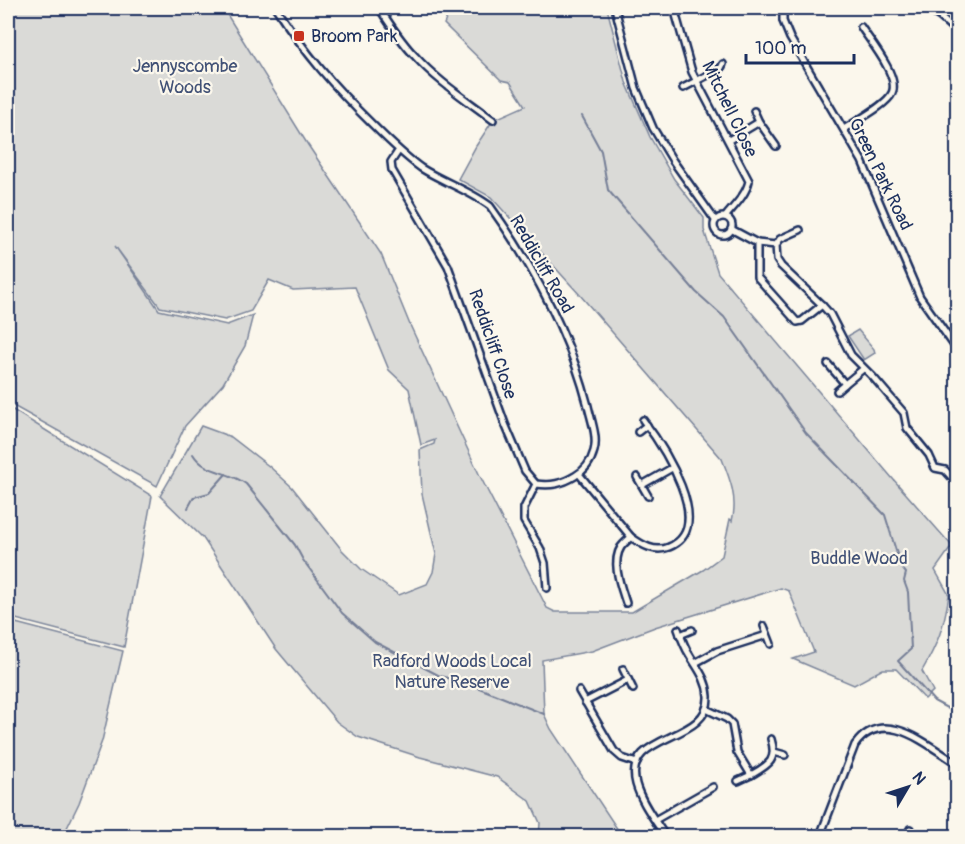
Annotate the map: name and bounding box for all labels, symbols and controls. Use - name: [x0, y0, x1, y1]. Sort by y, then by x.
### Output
- place label: Broom Park: [311, 25, 398, 48]
- scale bar: [746, 27, 854, 65]
- marker: Broom Park: [292, 29, 306, 43]
- text: 100 m: [755, 37, 807, 60]
- park label: Jennyscombe Woods: [133, 55, 238, 99]
- street label: Mitchell Close: [696, 57, 763, 161]
- street label: Green Park Road: [843, 114, 918, 234]
- street label: Reddicliff Road: [504, 211, 579, 318]
- street label: Reddicliff Close: [463, 286, 522, 402]
- park label: Buddle Wood: [810, 547, 908, 570]
- park label: Radford Woods Local Nature Reserve: [372, 650, 532, 694]
- north arrow: [878, 757, 938, 817]
- text: N: [908, 768, 930, 789]

